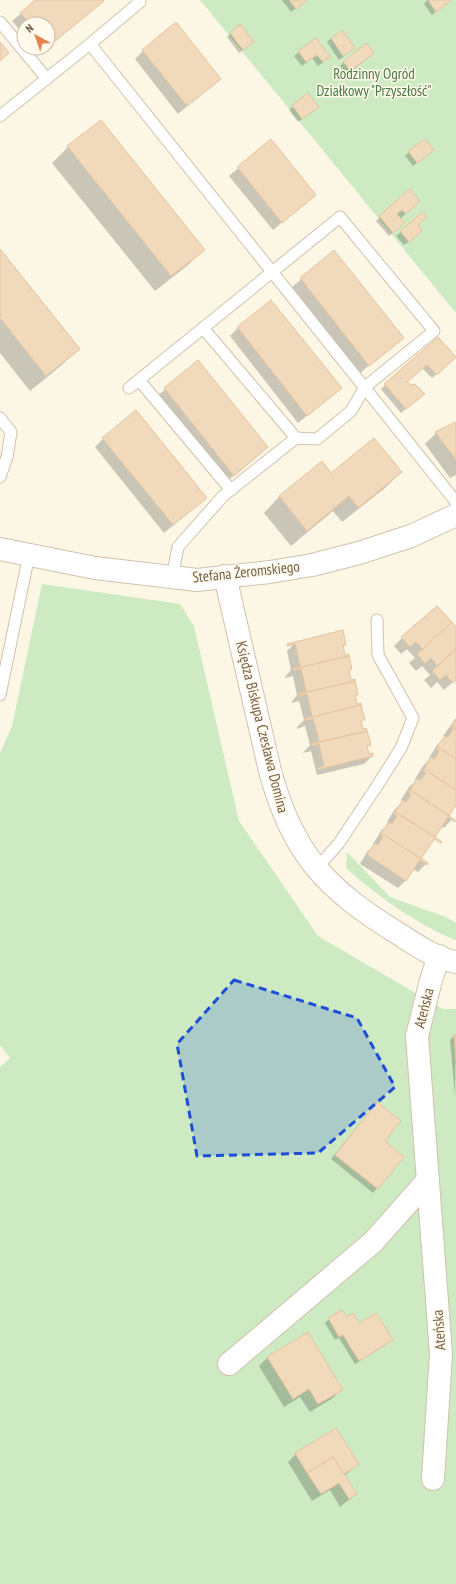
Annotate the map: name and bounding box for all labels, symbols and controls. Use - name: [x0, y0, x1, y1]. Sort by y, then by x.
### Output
- north arrow: [16, 16, 56, 56]
- text: N: [23, 21, 36, 36]
- park label: Rodzinny Ogród Działkowy "Przyszłość": [316, 64, 432, 100]
- street label: Stefana Żeromskiego: [191, 556, 301, 587]
- street label: Księdza Biskupa Czesława Domina: [232, 639, 293, 815]
- street label: Ateńska: [409, 986, 438, 1030]
- street label: Ateńska: [428, 1309, 449, 1351]

